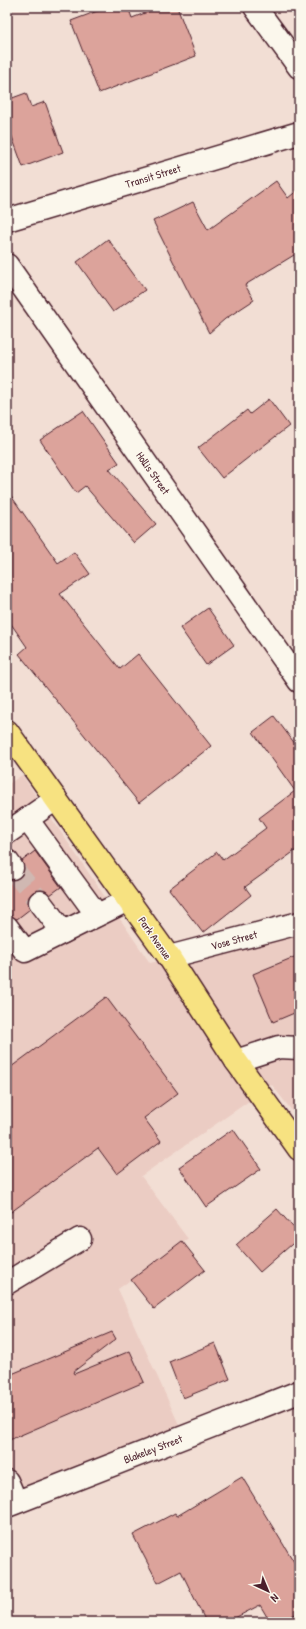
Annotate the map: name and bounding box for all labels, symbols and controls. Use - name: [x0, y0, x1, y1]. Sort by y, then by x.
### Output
- street label: Transit Street: [124, 161, 183, 191]
- street label: Hollis Street: [133, 449, 173, 497]
- street label: Park Avenue: [135, 914, 175, 963]
- street label: Vose Street: [209, 927, 259, 953]
- street label: Blakeley Street: [122, 1431, 185, 1467]
- north arrow: [248, 1571, 288, 1611]
- text: N: [268, 1591, 282, 1605]

